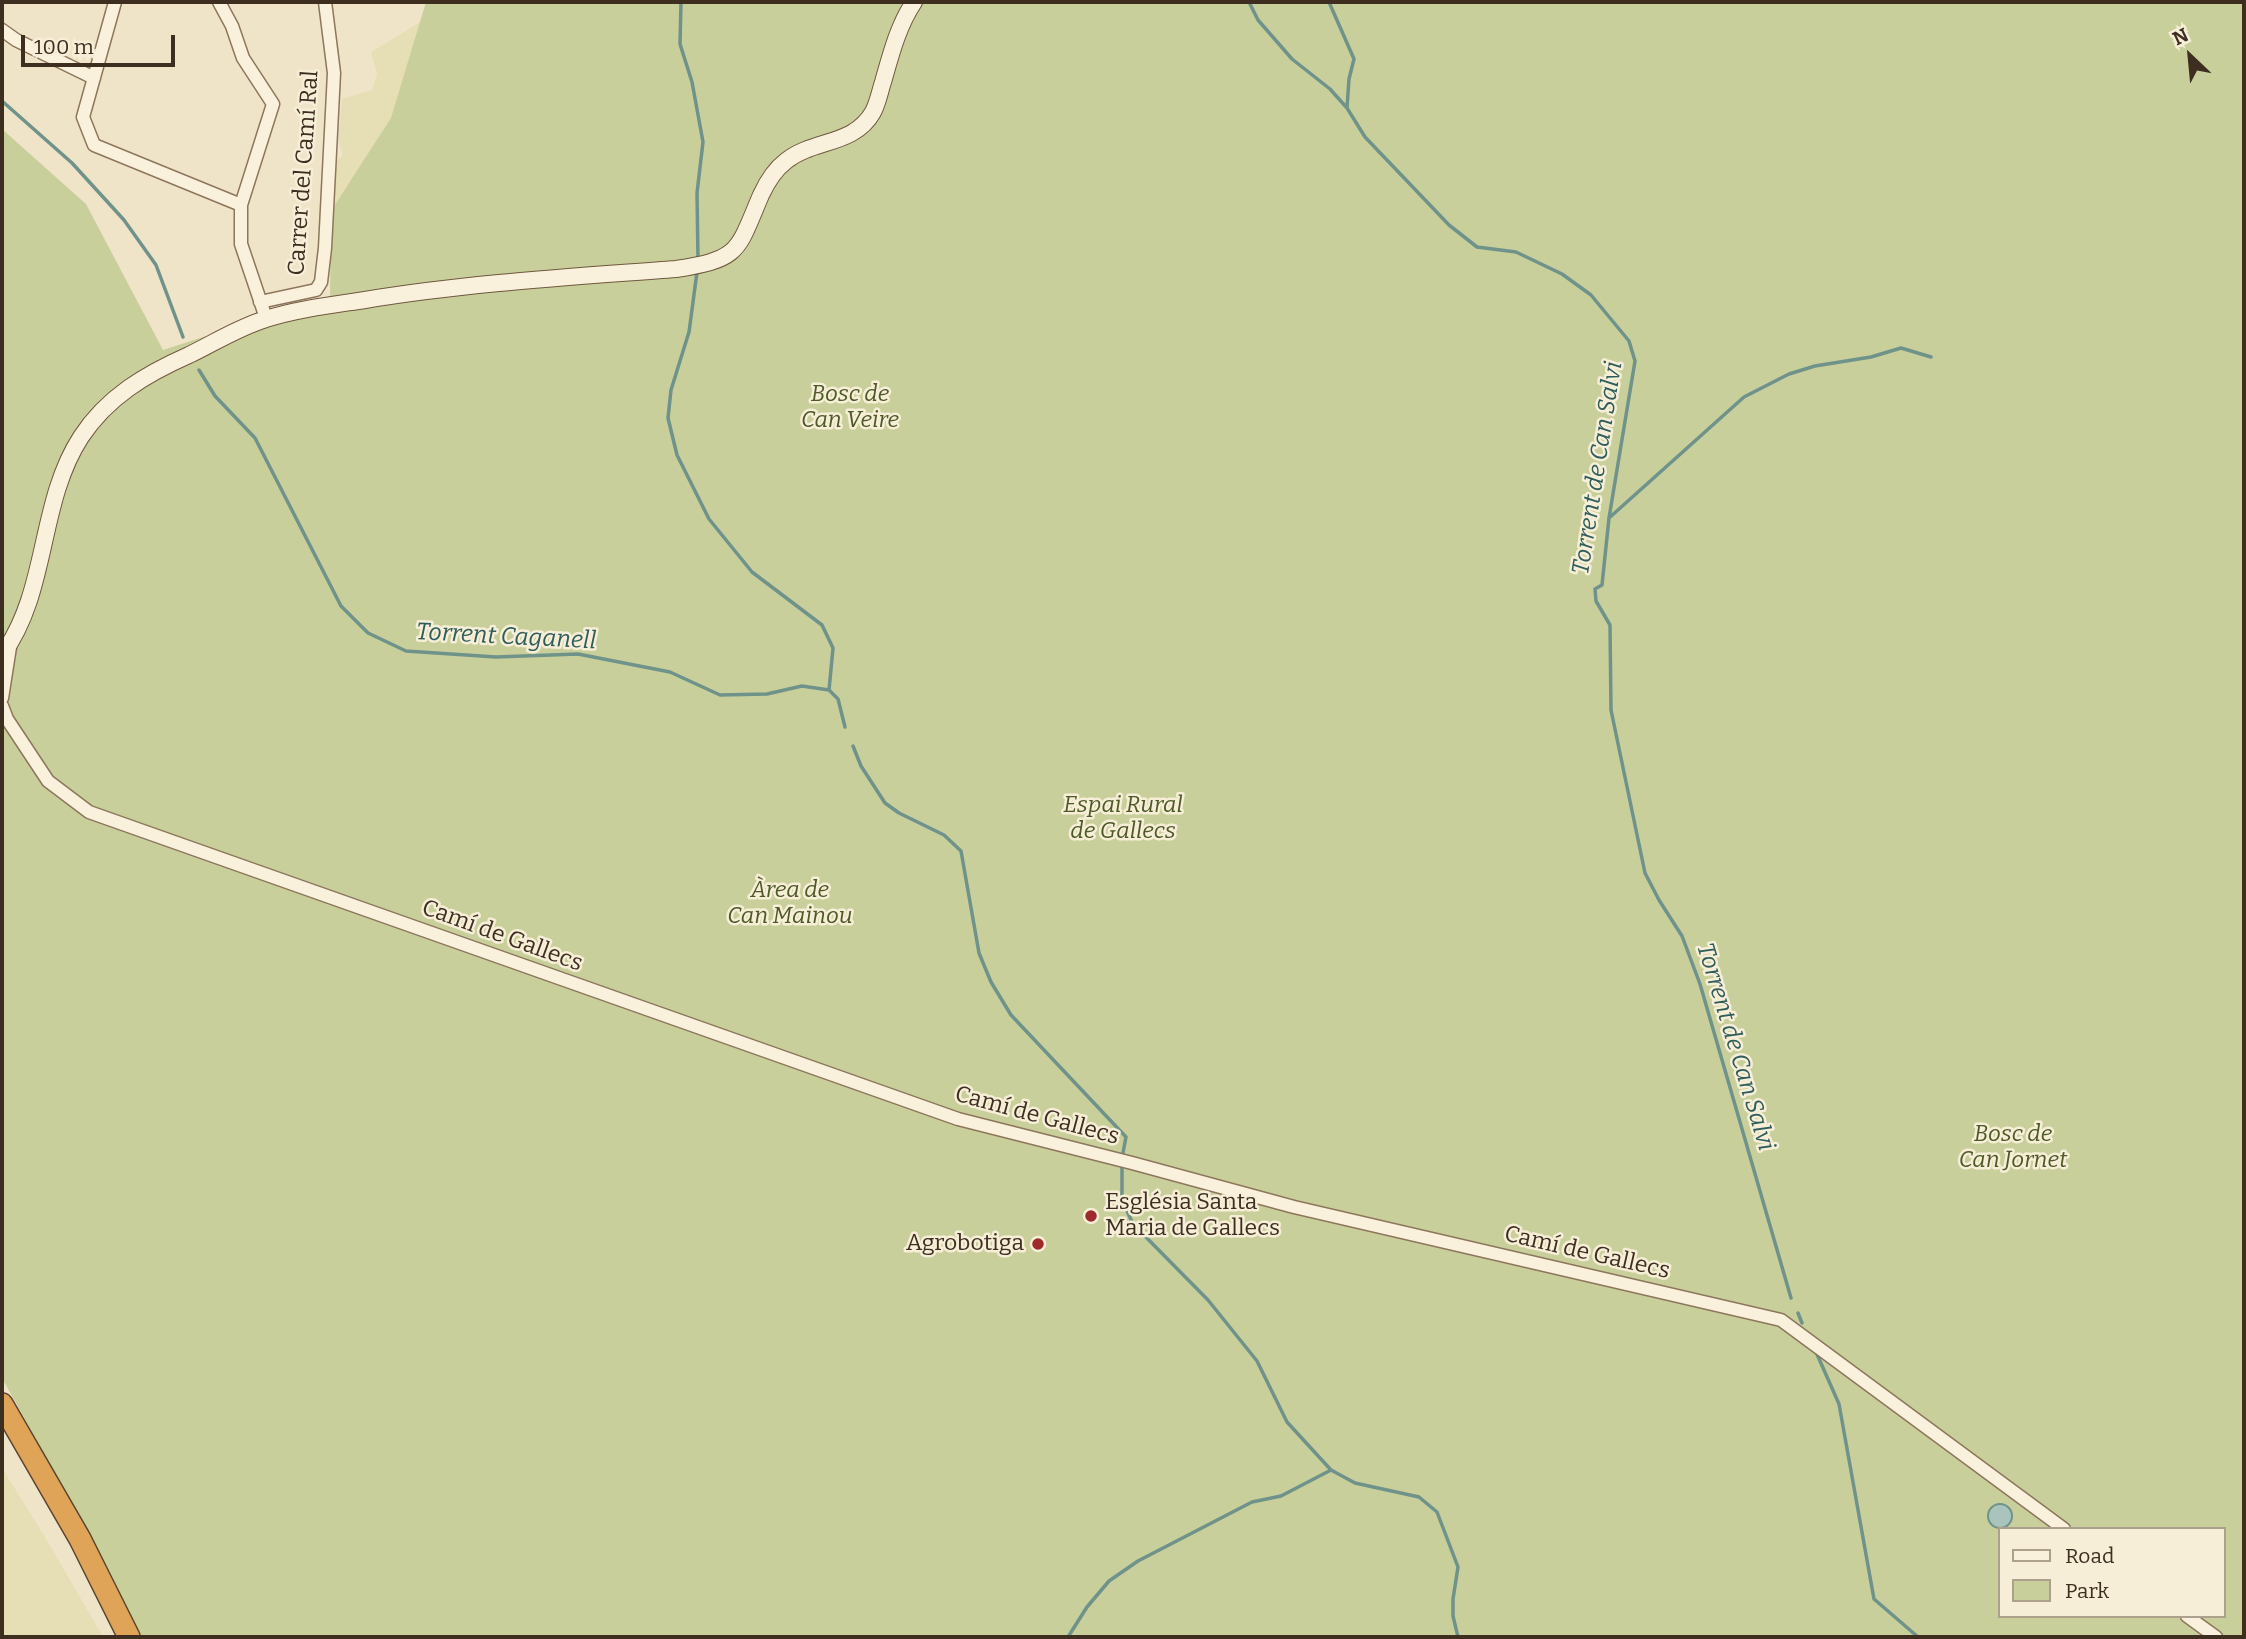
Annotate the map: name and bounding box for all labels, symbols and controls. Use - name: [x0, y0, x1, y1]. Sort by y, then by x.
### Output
- scale bar: [24, 21, 178, 65]
- north arrow: [2155, 21, 2225, 91]
- text: N: [2169, 23, 2192, 50]
- text: 100 m: [34, 34, 94, 60]
- street label: Carrer del Camí Ral: [283, 70, 325, 276]
- water label: Torrent de Can Salvi: [1567, 359, 1629, 577]
- park label: Bosc de Can Veire: [801, 381, 899, 435]
- water label: Torrent Caganell: [415, 618, 597, 656]
- park label: Espai Rural de Gallecs: [1063, 792, 1183, 846]
- park label: Àrea de Can Mainou: [727, 877, 853, 931]
- street label: Camí de Gallecs: [418, 894, 586, 978]
- water label: Torrent de Can Salvi: [1690, 940, 1780, 1154]
- street label: Camí de Gallecs: [952, 1081, 1122, 1151]
- park label: Bosc de Can Jornet: [1959, 1121, 2067, 1175]
- place label: Església Santa Maria de Gallecs: [1105, 1189, 1280, 1243]
- marker: Església Santa Maria de Gallecs: [1083, 1208, 1099, 1224]
- street label: Camí de Gallecs: [1502, 1221, 1672, 1285]
- place label: Agrobotiga: [906, 1230, 1024, 1258]
- marker: Agrobotiga: [1030, 1236, 1046, 1252]
- legend: [1997, 1527, 2225, 1618]
- text: Road: [2065, 1543, 2114, 1569]
- text: Park: [2065, 1578, 2109, 1604]

